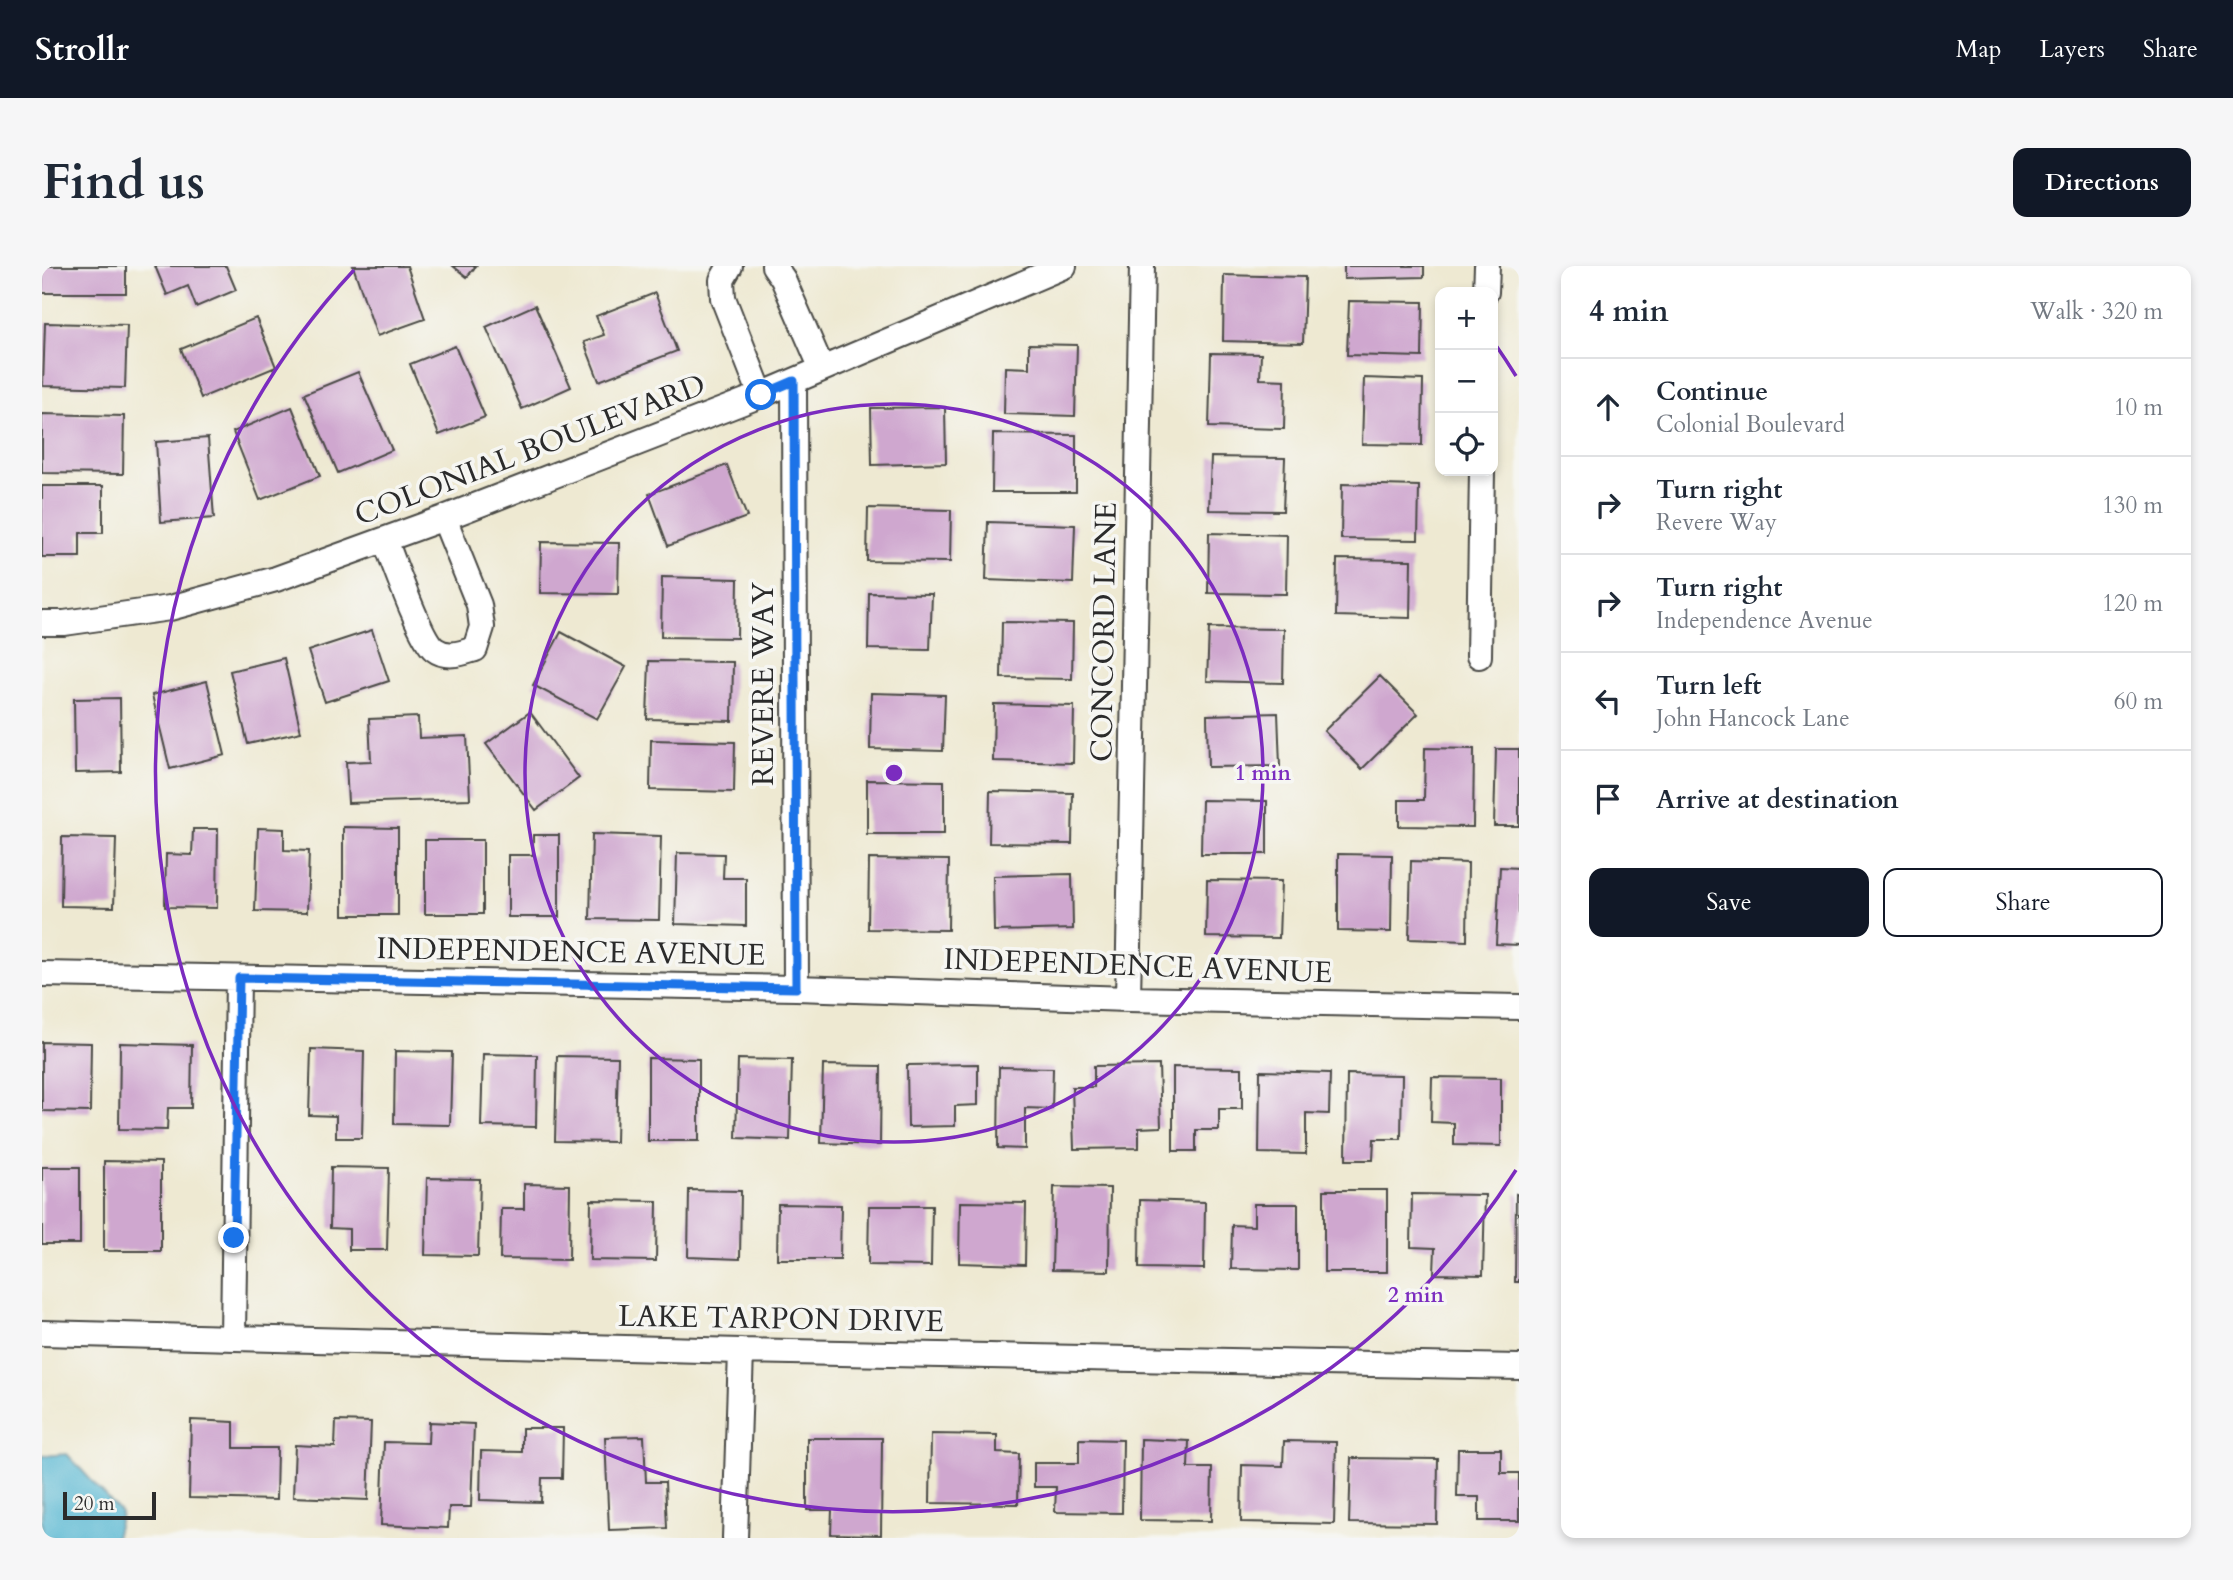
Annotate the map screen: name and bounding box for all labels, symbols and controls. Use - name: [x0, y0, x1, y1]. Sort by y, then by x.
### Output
- text: Strollr: [35, 27, 129, 72]
- text: Map: [1956, 33, 2002, 66]
- text: Layers: [2040, 33, 2105, 66]
- text: Share: [2143, 33, 2198, 66]
- button: Directions: [2013, 148, 2191, 217]
- text: Find us: [42, 149, 205, 216]
- map controls: [1435, 287, 1498, 476]
- button: +: [1435, 287, 1498, 350]
- text: 4 min: [1589, 291, 1669, 332]
- text: Walk · 320 m: [2030, 296, 2163, 327]
- button: −: [1435, 350, 1498, 413]
- street label: COLONIAL BOULEVARD: [349, 364, 711, 536]
- text: Continue: [1656, 374, 1768, 409]
- route start: [745, 379, 776, 410]
- icon: ahead: [1589, 388, 1627, 426]
- text: 10 m: [2114, 392, 2163, 423]
- text: Colonial Boulevard: [1656, 409, 1845, 440]
- button: locate: [1435, 413, 1498, 476]
- text: Turn right: [1656, 472, 1783, 507]
- icon: right: [1589, 486, 1627, 524]
- text: 130 m: [2102, 490, 2163, 521]
- street label: CONCORD LANE: [1081, 502, 1127, 762]
- text: Revere Way: [1656, 507, 1777, 538]
- text: Turn right: [1656, 570, 1783, 605]
- street label: REVERE WAY: [743, 581, 784, 786]
- icon: right: [1589, 584, 1627, 622]
- text: 120 m: [2102, 588, 2163, 619]
- text: Independence Avenue: [1656, 605, 1873, 636]
- text: Turn left: [1656, 668, 1761, 703]
- icon: left: [1589, 682, 1627, 720]
- text: 60 m: [2114, 686, 2163, 717]
- text: John Hancock Lane: [1656, 703, 1850, 734]
- text: 1 min: [1235, 759, 1291, 788]
- centre of rings: [882, 761, 906, 785]
- icon: arrive: [1589, 780, 1627, 818]
- text: Arrive at destination: [1656, 782, 1899, 817]
- button: Save: [1589, 868, 1869, 937]
- button: Share: [1883, 868, 2163, 937]
- street label: INDEPENDENCE AVENUE: [376, 928, 766, 976]
- street label: INDEPENDENCE AVENUE: [943, 939, 1333, 993]
- route end: [218, 1222, 249, 1253]
- text: 2 min: [1388, 1281, 1444, 1310]
- street label: LAKE TARPON DRIVE: [618, 1296, 944, 1342]
- scale bar: [63, 1489, 156, 1521]
- text: 20 m: [74, 1491, 115, 1517]

